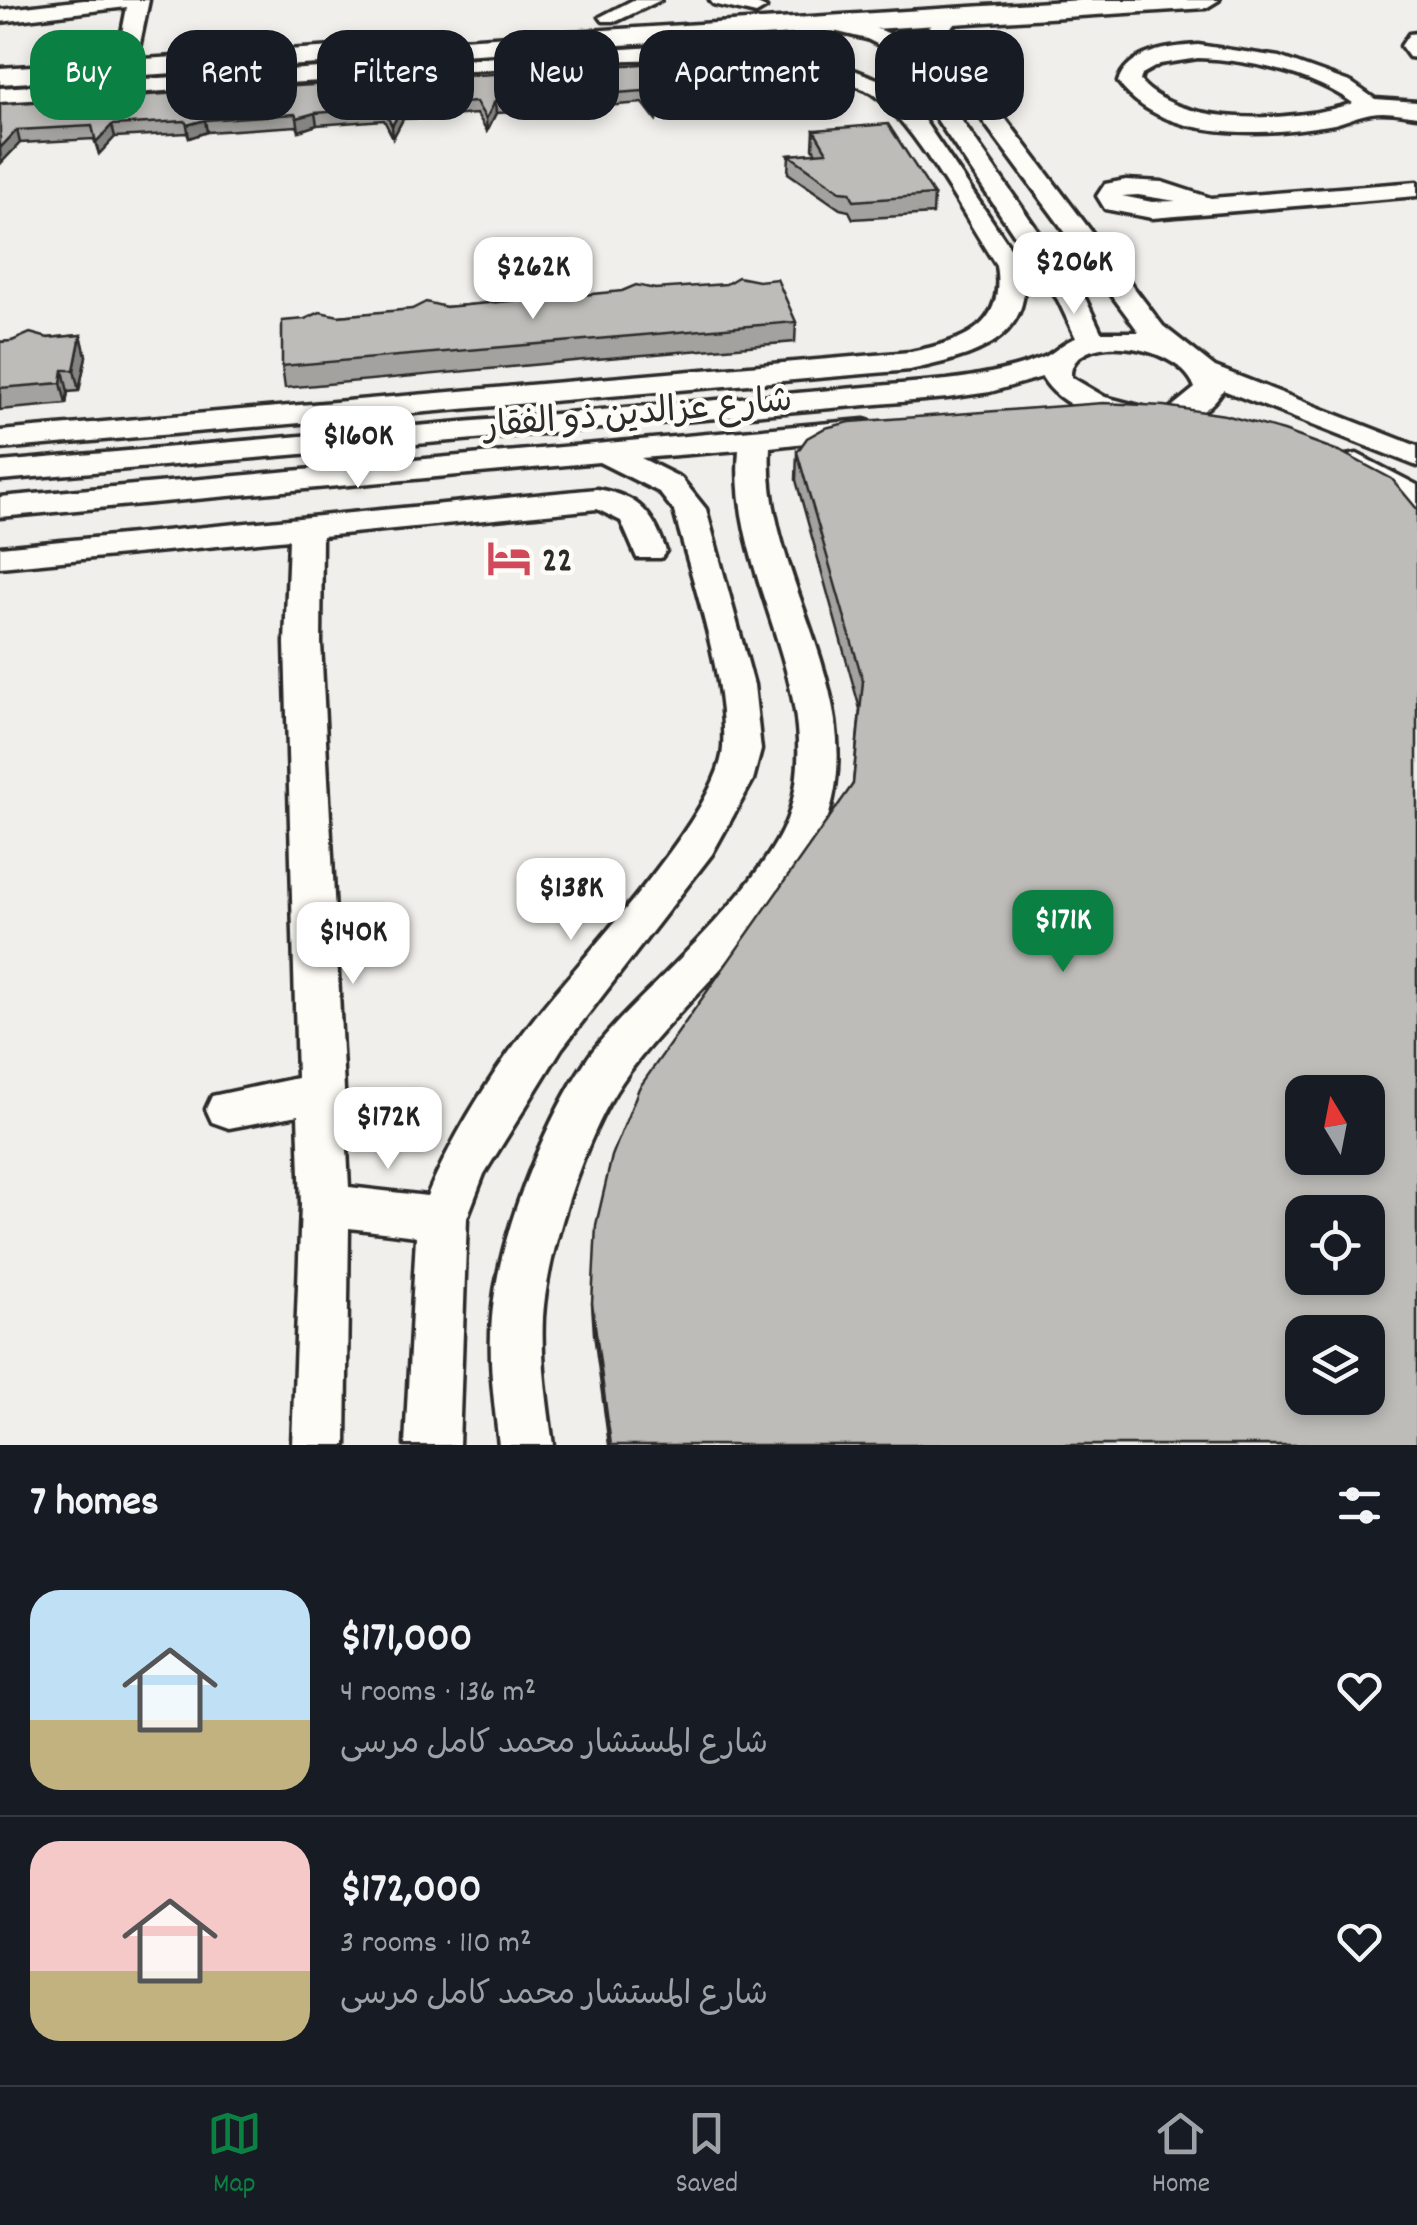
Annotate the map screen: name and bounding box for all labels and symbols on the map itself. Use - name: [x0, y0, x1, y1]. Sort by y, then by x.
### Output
- pin: $206K: [1004, 232, 1144, 317]
- pin: $262K: [463, 237, 603, 322]
- street label: شارع عزالدين ذو الفقار: [479, 378, 795, 455]
- pin: $160K: [288, 406, 428, 491]
- hotel icon: 22: [485, 534, 533, 582]
- place label: 22: [542, 538, 573, 588]
- pin: $138K: [501, 858, 641, 943]
- pin: $171K: [993, 890, 1133, 975]
- pin: $140K: [283, 902, 423, 987]
- north arrow: [1285, 1075, 1385, 1175]
- pin: $172K: [318, 1087, 458, 1172]

